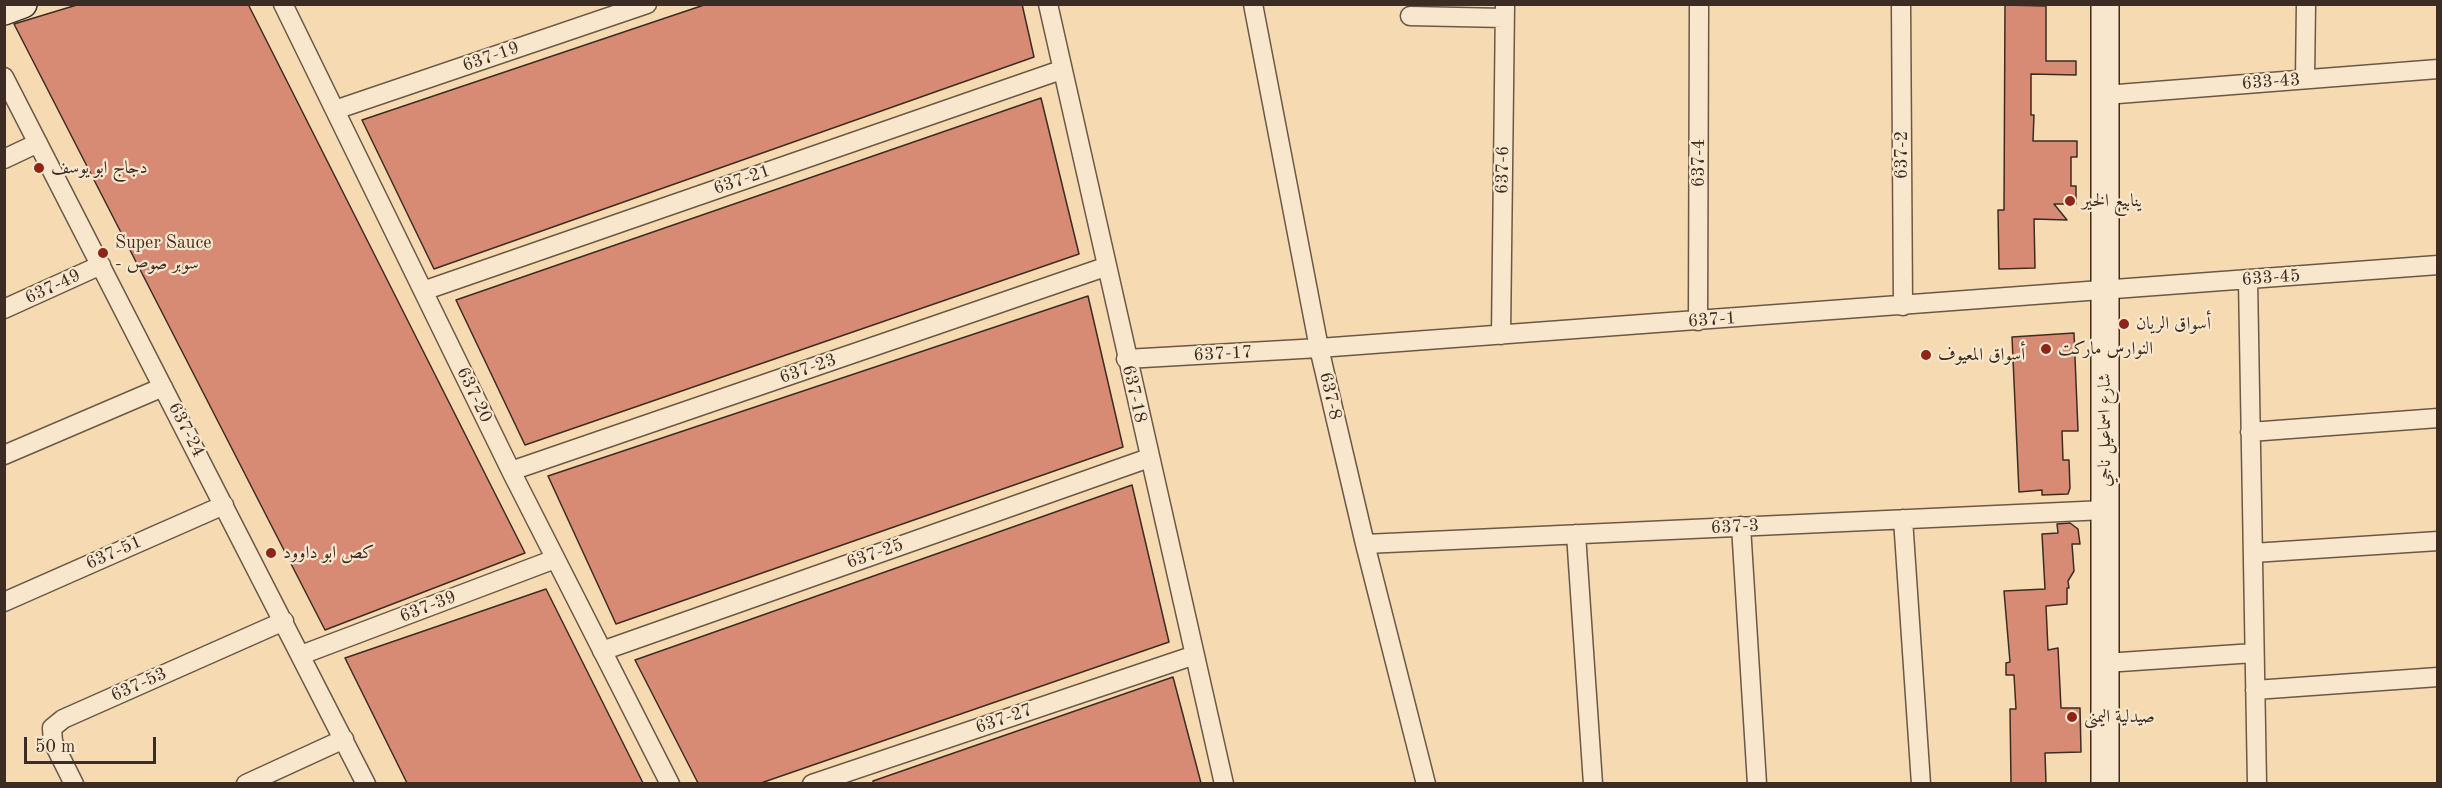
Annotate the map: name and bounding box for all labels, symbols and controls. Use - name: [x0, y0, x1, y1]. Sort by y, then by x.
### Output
- street label: 637-19: [460, 37, 522, 77]
- street label: 633-43: [2241, 69, 2301, 95]
- street label: 637-2: [1891, 131, 1913, 179]
- street label: 637-4: [1688, 139, 1710, 187]
- street label: 637-6: [1492, 146, 1514, 194]
- place label: دجاج ابو يوسف: [51, 157, 148, 179]
- street label: 637-21: [711, 160, 773, 200]
- marker: دجاج ابو يوسف: [32, 161, 46, 175]
- place label: ينابيع الخير: [2082, 190, 2143, 212]
- marker: ينابيع الخير: [2063, 194, 2077, 208]
- place label: Super Sauce - سوبر صوص: [115, 232, 212, 274]
- marker: Super Sauce - سوبر صوص: [96, 246, 110, 260]
- street label: 637-49: [22, 265, 84, 309]
- street label: 633-45: [2241, 265, 2301, 291]
- street label: 637-1: [1687, 308, 1737, 332]
- place label: أسواق الريان: [2136, 313, 2211, 335]
- marker: أسواق الريان: [2117, 317, 2131, 331]
- place label: النوارس ماركت: [2058, 338, 2153, 360]
- street label: 637-17: [1193, 342, 1253, 366]
- marker: النوارس ماركت: [2039, 342, 2053, 356]
- place label: أسواق المعيوف: [1938, 344, 2025, 366]
- marker: أسواق المعيوف: [1919, 348, 1933, 362]
- street label: 637-23: [777, 349, 839, 389]
- street label: 637-18: [1117, 363, 1151, 425]
- street label: 637-20: [451, 364, 497, 426]
- street label: 637-8: [1314, 370, 1346, 422]
- street label: شارع اسماعيل ناجي: [2094, 373, 2116, 487]
- street label: 637-24: [163, 399, 209, 461]
- street label: 637-3: [1710, 515, 1760, 539]
- street label: 637-51: [83, 531, 145, 575]
- street label: 637-25: [844, 534, 906, 574]
- place label: كص ابو داوود: [283, 542, 374, 564]
- marker: كص ابو داوود: [264, 546, 278, 560]
- street label: 637-39: [397, 586, 459, 628]
- street label: 637-53: [108, 663, 170, 707]
- street label: 637-27: [973, 699, 1035, 739]
- place label: صيدلية اليمنى: [2084, 706, 2155, 728]
- marker: صيدلية اليمنى: [2065, 710, 2079, 724]
- scale bar: [27, 725, 159, 763]
- text: 50 m: [35, 738, 75, 756]

